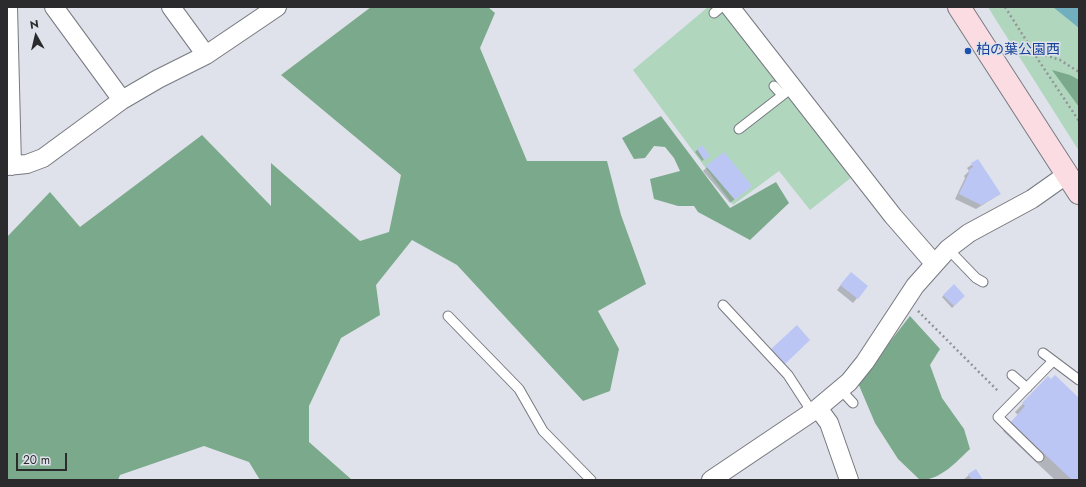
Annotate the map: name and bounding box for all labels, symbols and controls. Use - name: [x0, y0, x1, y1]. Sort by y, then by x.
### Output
- north arrow: [16, 16, 56, 56]
- text: N: [29, 16, 40, 33]
- place label: 柏の葉公園西: [976, 43, 1060, 59]
- marker: 柏の葉公園西: [963, 46, 973, 56]
- scale bar: [18, 445, 69, 471]
- text: 20 m: [23, 451, 50, 469]

